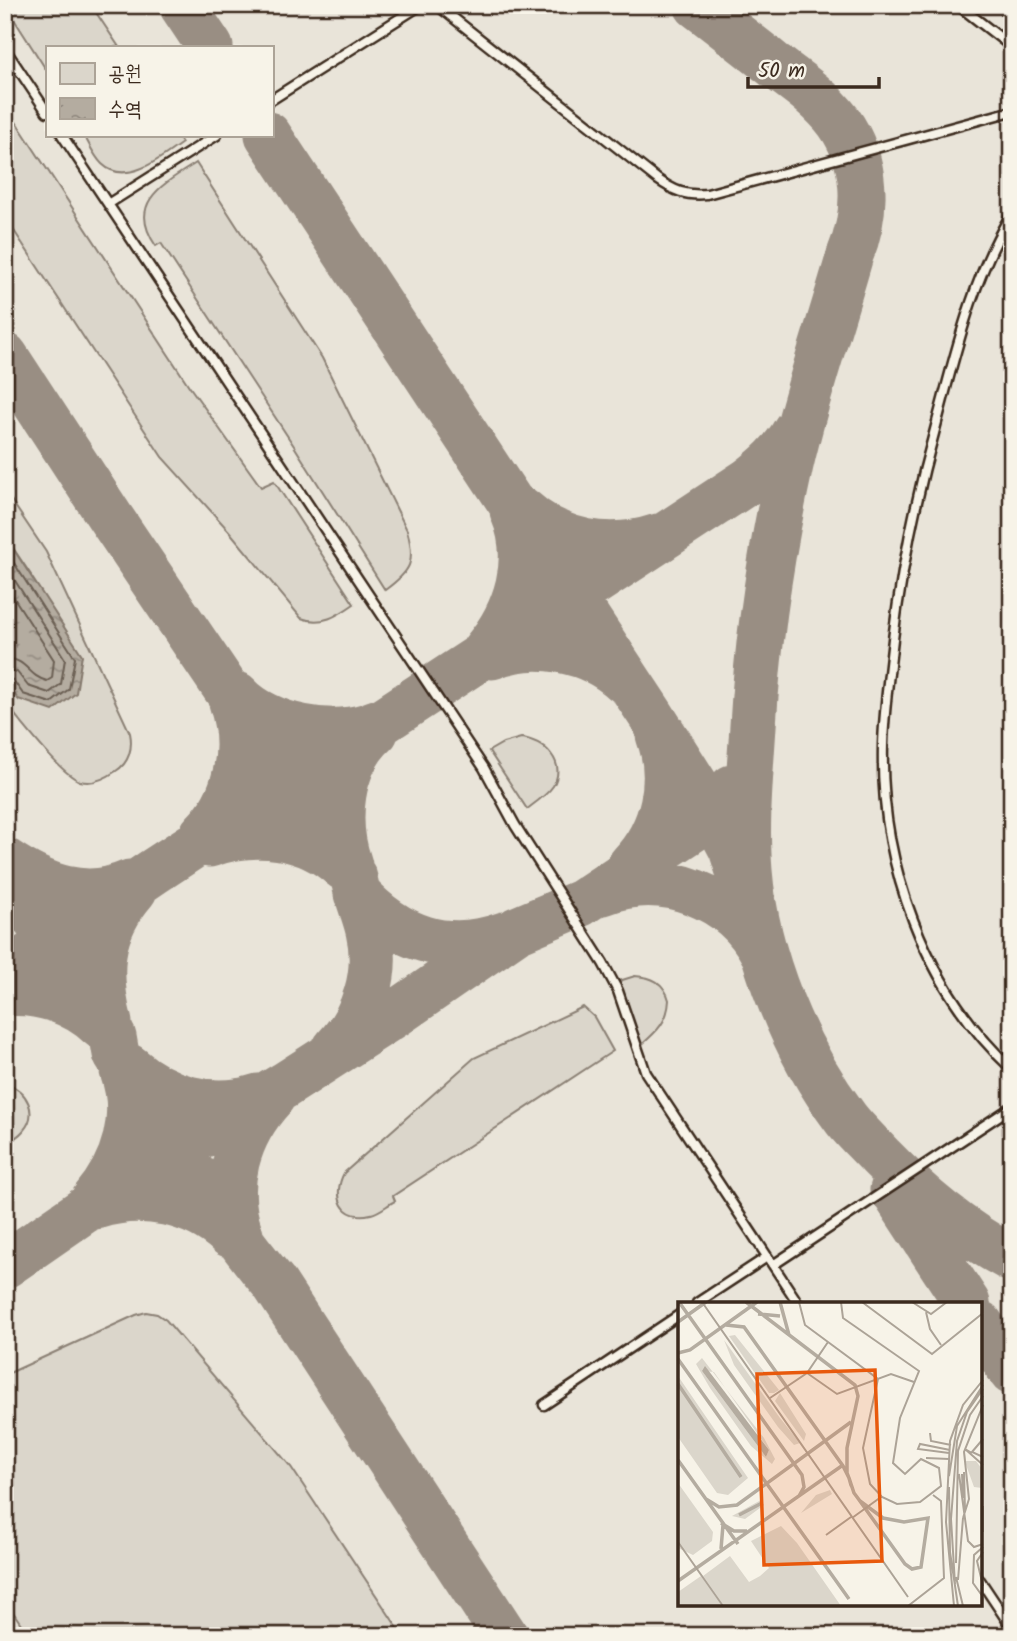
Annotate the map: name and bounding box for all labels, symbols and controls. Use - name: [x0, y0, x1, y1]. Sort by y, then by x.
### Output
- legend: [46, 46, 273, 136]
- scale bar: [748, 46, 879, 90]
- text: 50 m: [758, 55, 805, 88]
- text: 공원: [108, 58, 142, 91]
- text: 수역: [108, 94, 142, 127]
- inset map: [678, 1302, 982, 1606]

